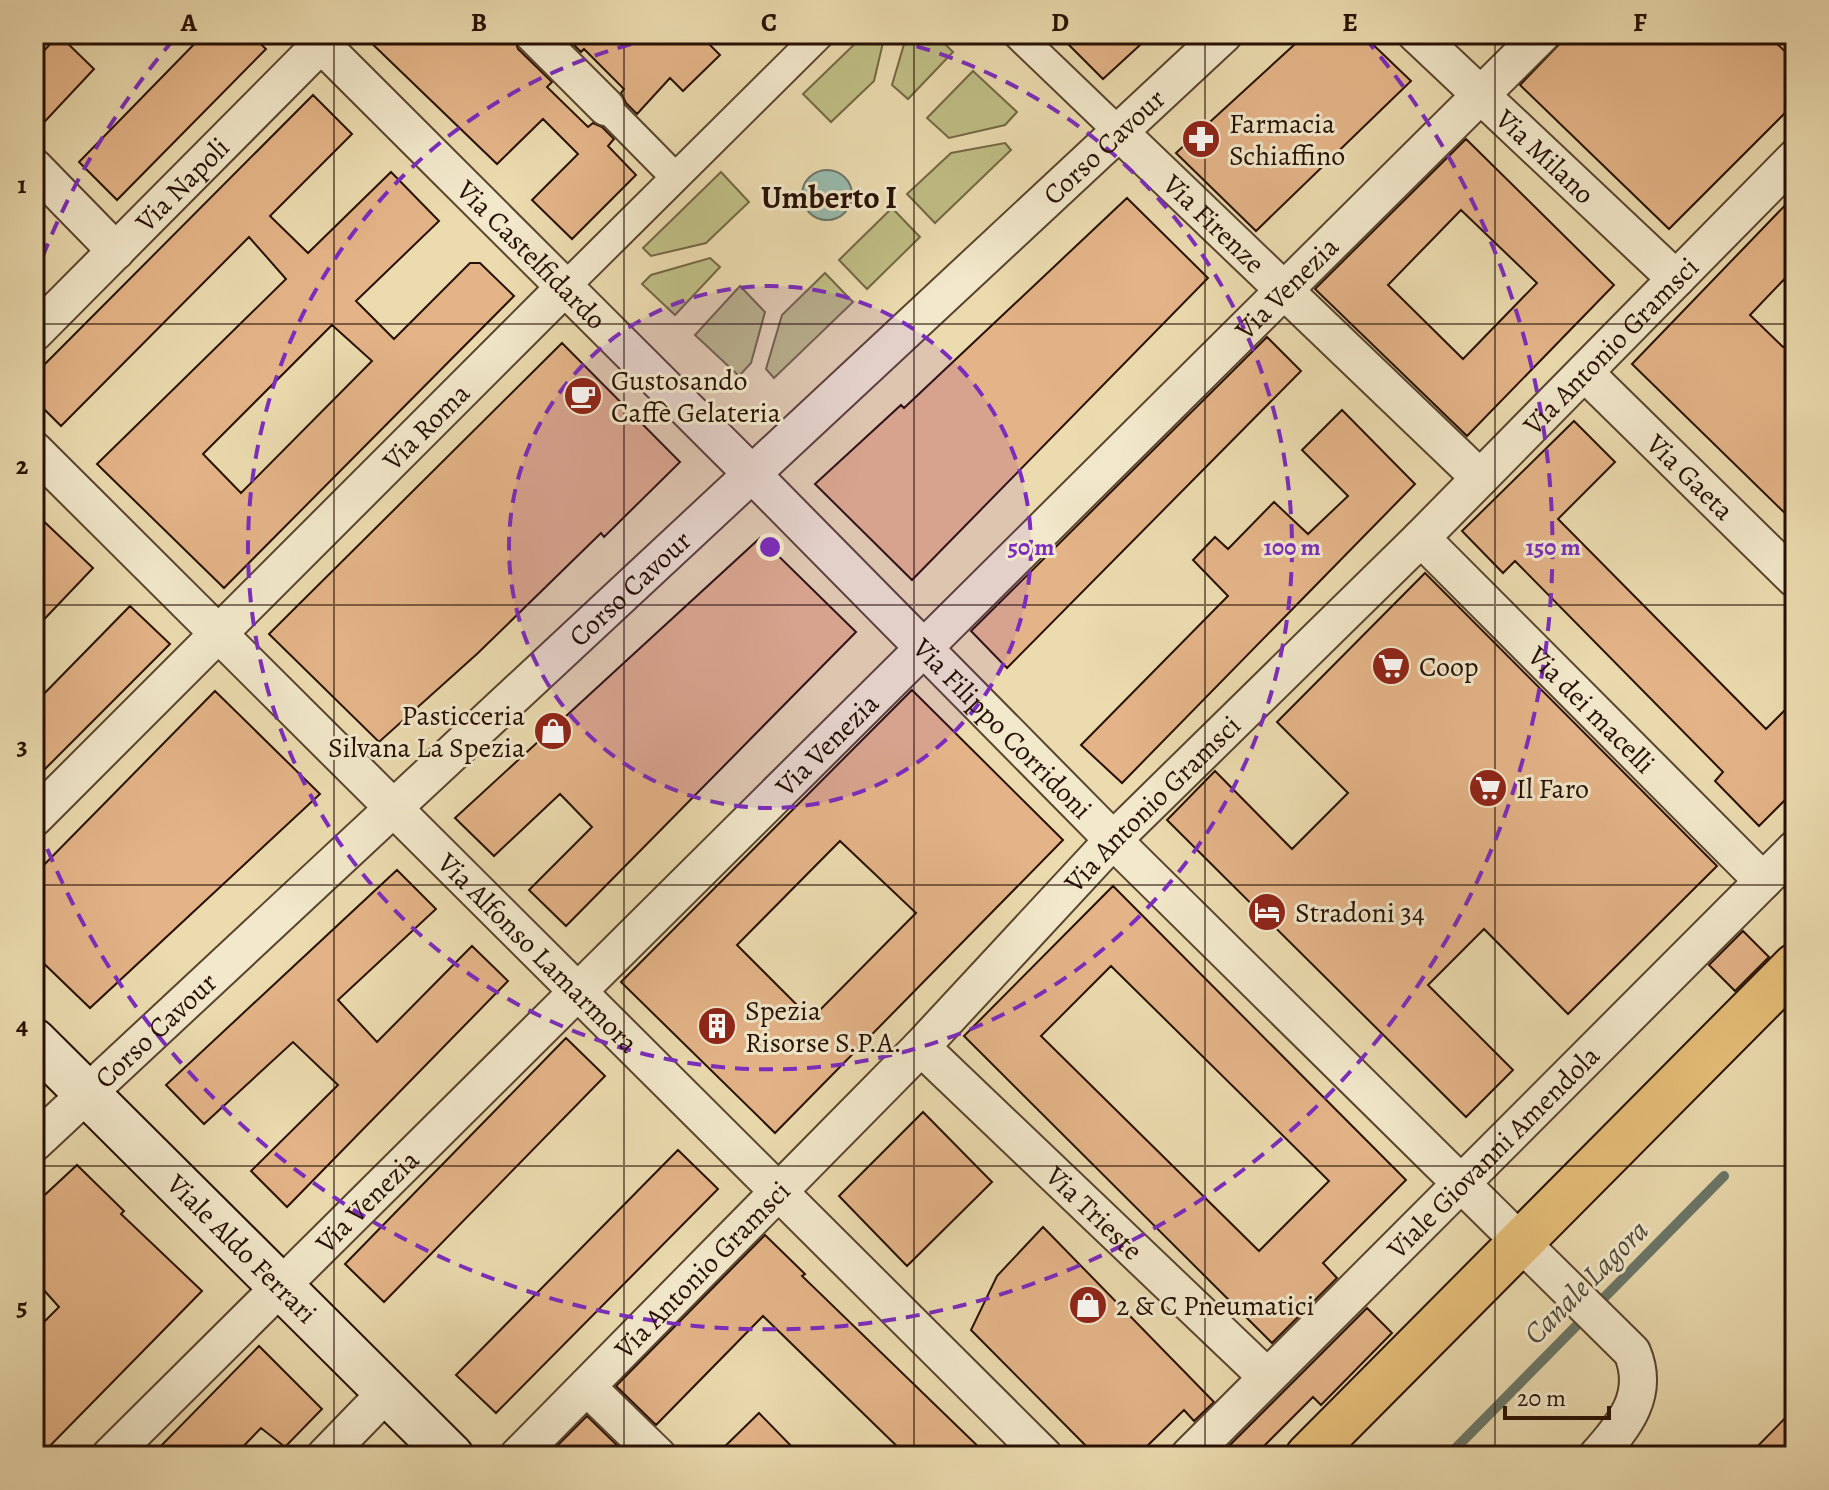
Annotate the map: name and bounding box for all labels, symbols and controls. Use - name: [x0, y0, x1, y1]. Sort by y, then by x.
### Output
- text: A: [180, 5, 198, 40]
- text: B: [471, 5, 487, 40]
- text: C: [761, 5, 777, 40]
- text: D: [1051, 5, 1069, 40]
- text: E: [1342, 5, 1358, 40]
- text: F: [1633, 5, 1647, 40]
- street label: Corso Cavour: [1035, 80, 1174, 213]
- street label: Via Milano: [1486, 100, 1603, 213]
- place label: Farmacia Schiaffino: [1229, 105, 1345, 175]
- pharmacy icon: Farmacia Schiaffino: [1180, 118, 1222, 160]
- street label: Via Napoli: [127, 129, 238, 241]
- street label: Via Firenze: [1154, 165, 1273, 282]
- text: 1: [17, 167, 27, 202]
- street label: Via Castelfidardo: [447, 171, 614, 338]
- district label: Umberto I: [761, 175, 897, 219]
- street label: Via Venezia: [1226, 229, 1347, 349]
- street label: Via Antonio Gramsci: [1514, 249, 1707, 444]
- place label: Gustosando Caffè Gelateria: [611, 362, 781, 432]
- street label: Via Roma: [374, 375, 478, 480]
- cafe icon: Gustosando Caffè Gelateria: [562, 375, 604, 417]
- street label: Via Gaeta: [1637, 425, 1742, 529]
- text: 2: [16, 448, 29, 483]
- street label: Corso Cavour: [561, 522, 700, 655]
- text: 50 m: [1008, 531, 1054, 563]
- text: 100 m: [1263, 531, 1321, 563]
- text: 150 m: [1525, 531, 1581, 563]
- centre of rings: [756, 533, 784, 561]
- street label: Via Filippo Corridoni: [903, 629, 1100, 828]
- street label: Via dei macelli: [1519, 637, 1663, 782]
- supermarket icon: Coop: [1370, 645, 1412, 687]
- place label: Coop: [1419, 648, 1479, 686]
- street label: Via Venezia: [767, 685, 888, 806]
- place label: Pasticceria Silvana La Spezia: [328, 697, 525, 767]
- street label: Via Antonio Gramsci: [1055, 707, 1249, 901]
- shop icon: Pasticceria Silvana La Spezia: [532, 710, 574, 752]
- text: 3: [16, 728, 28, 763]
- supermarket icon: Il Faro: [1467, 767, 1509, 809]
- place label: Il Faro: [1516, 770, 1589, 808]
- street label: Via Alfonso Lamarmora: [428, 844, 646, 1062]
- hotel icon: Stradoni 34: [1246, 891, 1288, 933]
- place label: Stradoni 34: [1295, 894, 1425, 932]
- street label: Corso Cavour: [87, 964, 226, 1097]
- place label: Spezia Risorse S.P.A.: [745, 992, 902, 1062]
- building icon: Spezia Risorse S.P.A.: [696, 1005, 738, 1047]
- text: 4: [16, 1008, 28, 1043]
- street label: Viale Giovanni Amendola: [1378, 1038, 1608, 1268]
- street label: Via Venezia: [307, 1142, 428, 1262]
- street label: Via Trieste: [1036, 1157, 1151, 1269]
- street label: Viale Aldo Ferrari: [158, 1165, 325, 1332]
- street label: Via Antonio Gramsci: [606, 1173, 799, 1368]
- water label: Canale Lagora: [1515, 1211, 1657, 1353]
- shop icon: 2 & C Pneumatici: [1067, 1284, 1109, 1326]
- place label: 2 & C Pneumatici: [1116, 1287, 1315, 1325]
- text: 5: [16, 1289, 28, 1324]
- scale bar: [1505, 1370, 1609, 1420]
- text: 20 m: [1517, 1382, 1566, 1414]

